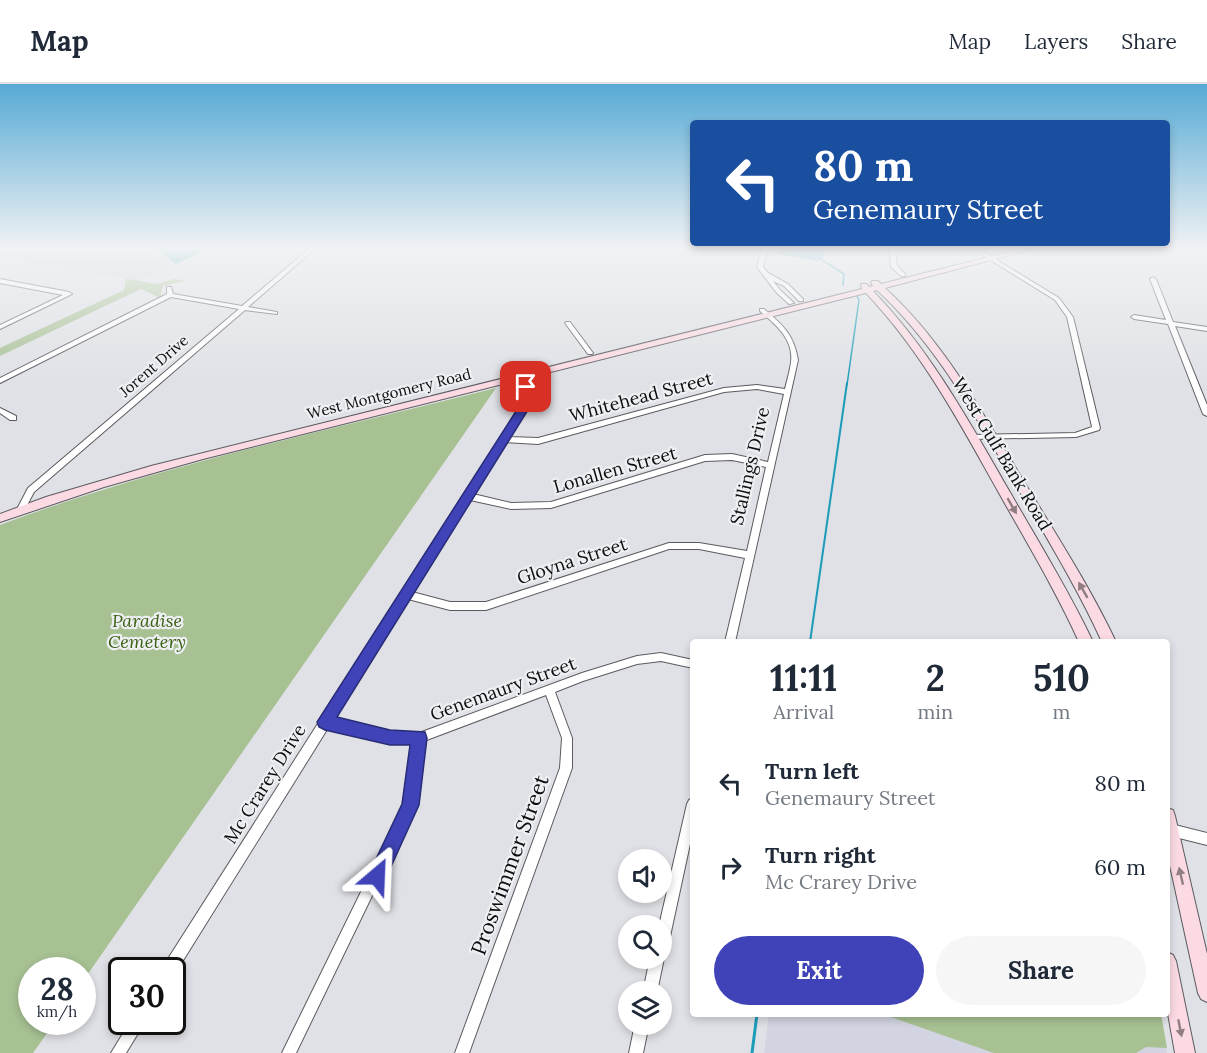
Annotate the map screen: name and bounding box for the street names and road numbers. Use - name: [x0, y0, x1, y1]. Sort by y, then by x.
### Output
- street label: Jorent Drive: [115, 331, 192, 401]
- street label: West Montgomery Road: [305, 364, 473, 423]
- street label: Whitehead Street: [567, 366, 715, 427]
- street label: West Gulf Bank Road: [948, 373, 1057, 535]
- street label: Stallings Drive: [725, 405, 774, 527]
- street label: Lonallen Street: [550, 441, 679, 498]
- street label: Gloyna Street: [514, 532, 630, 589]
- street label: Genemaury Street: [427, 651, 579, 726]
- street label: Mc Crarey Drive: [219, 719, 311, 848]
- street label: Proswimmer Street: [464, 770, 555, 958]

